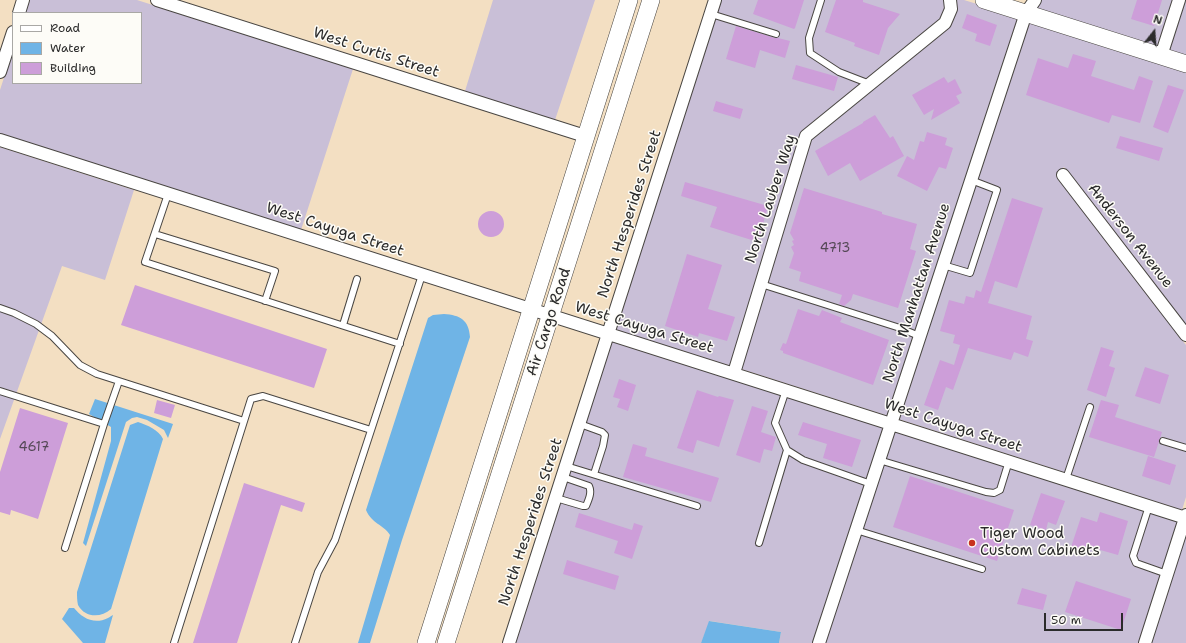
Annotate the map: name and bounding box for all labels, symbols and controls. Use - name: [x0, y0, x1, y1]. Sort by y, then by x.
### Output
- legend: [12, 12, 142, 84]
- north arrow: [1134, 12, 1174, 52]
- text: N: [1151, 12, 1164, 28]
- text: Road: [50, 20, 80, 36]
- street label: West Curtis Street: [311, 24, 441, 82]
- text: Water: [50, 40, 85, 56]
- text: Building: [50, 60, 96, 76]
- street label: North Hesperides Street: [594, 128, 666, 300]
- street label: North Lauber Way: [742, 132, 800, 266]
- street label: Anderson Avenue: [1084, 180, 1176, 292]
- street label: West Cayuga Street: [264, 199, 406, 261]
- street label: North Manhattan Avenue: [879, 201, 955, 385]
- house number: 4713: [820, 241, 850, 257]
- street label: Air Cargo Road: [523, 266, 575, 378]
- street label: West Cayuga Street: [573, 298, 715, 358]
- street label: West Cayuga Street: [882, 395, 1024, 457]
- street label: North Hesperides Street: [495, 436, 567, 608]
- house number: 4617: [19, 440, 49, 456]
- place label: Tiger Wood Custom Cabinets: [980, 525, 1100, 560]
- marker: Tiger Wood Custom Cabinets: [967, 538, 977, 548]
- scale bar: [1046, 605, 1125, 631]
- text: 50 m: [1051, 612, 1081, 628]

